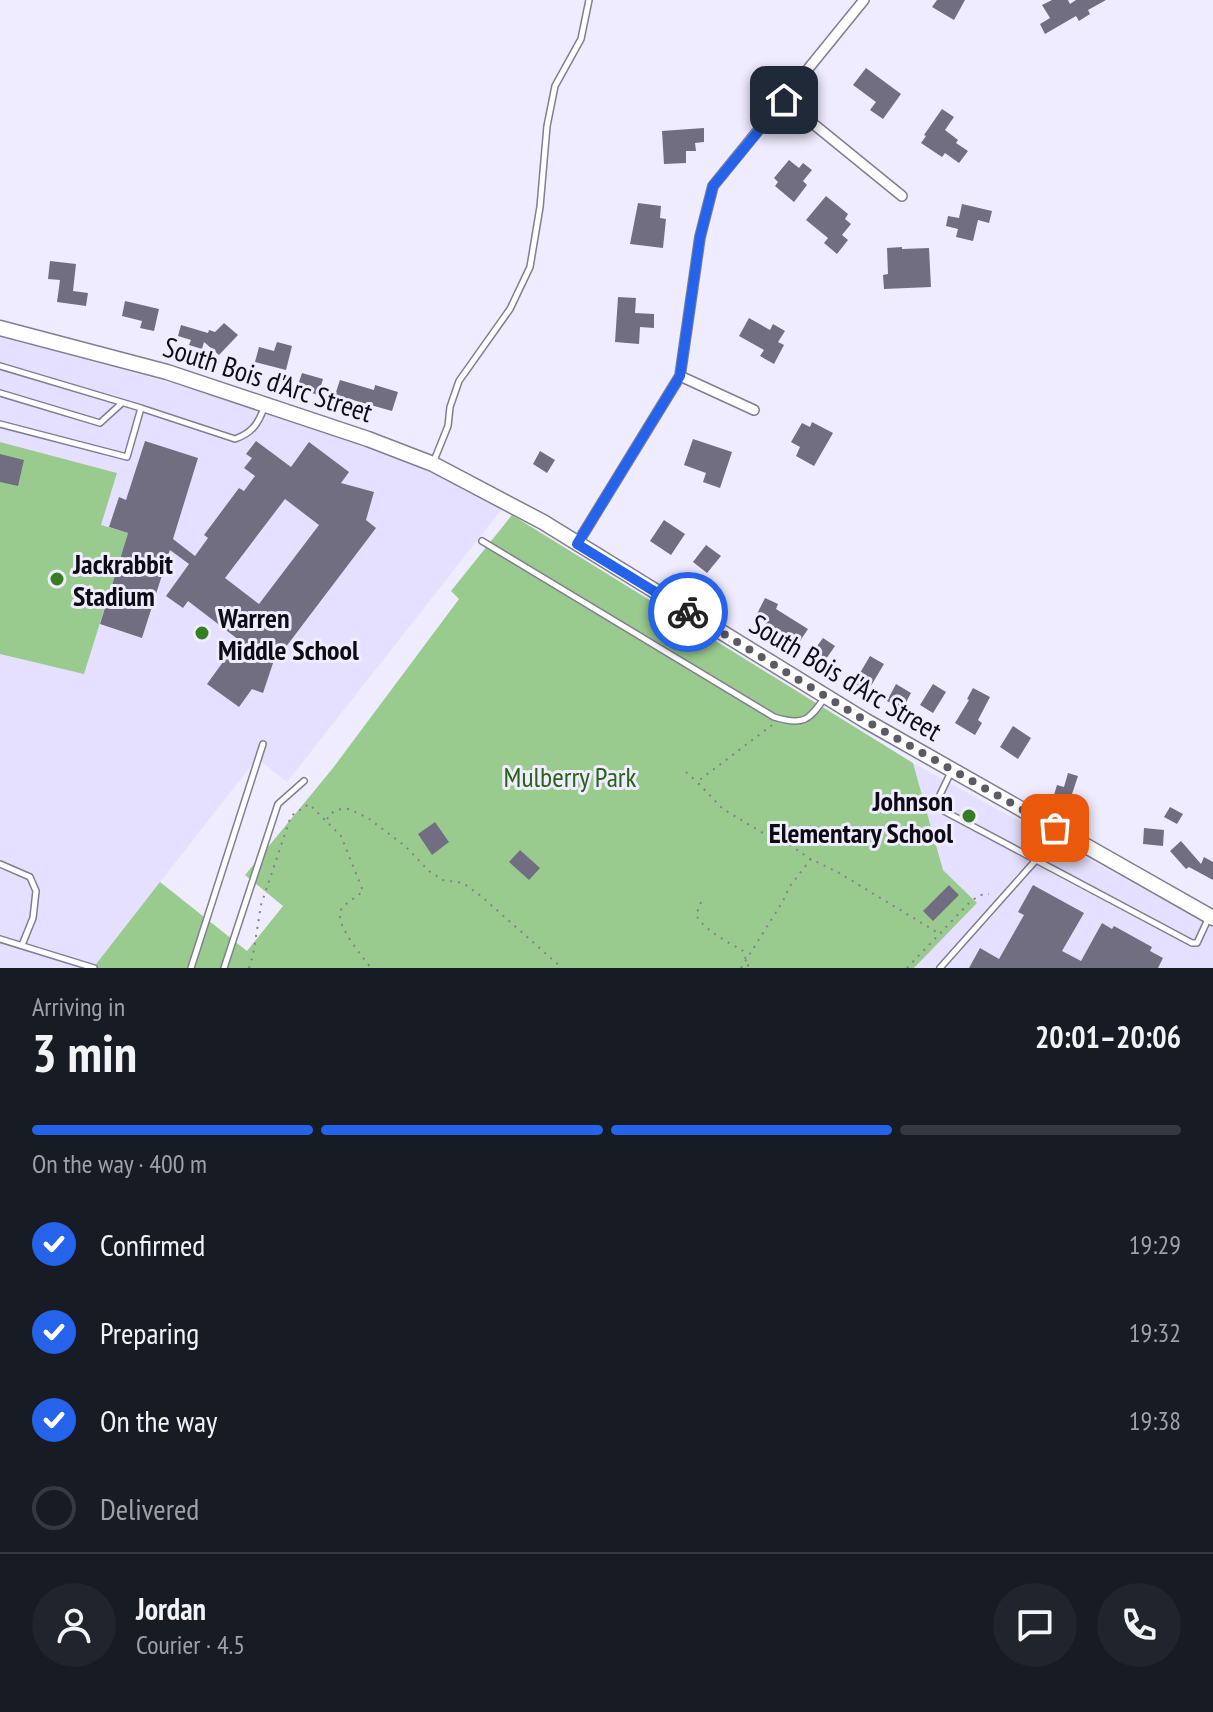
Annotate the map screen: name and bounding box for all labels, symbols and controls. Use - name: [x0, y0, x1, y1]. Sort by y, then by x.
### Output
- pin: [750, 66, 818, 134]
- icon: home: [762, 78, 806, 122]
- street label: South Bois d'Arc Street: [159, 328, 377, 430]
- place label: Jackrabbit Stadium: [72, 545, 173, 614]
- marker: Jackrabbit Stadium: [48, 570, 66, 588]
- courier: [648, 572, 728, 652]
- icon: bike: [666, 590, 710, 634]
- place label: Warren Middle School: [217, 599, 359, 668]
- street label: South Bois d'Arc Street: [743, 605, 949, 749]
- marker: Warren Middle School: [193, 624, 211, 642]
- park label: Mulberry Park: [504, 758, 637, 795]
- place label: Johnson Elementary School: [769, 782, 953, 851]
- pin: [1021, 794, 1089, 862]
- icon: bag: [1033, 806, 1077, 850]
- marker: Johnson Elementary School: [960, 807, 978, 825]
- text: Arriving in: [32, 990, 125, 1023]
- text: 20:01–20:06: [1035, 1017, 1181, 1056]
- text: 3 min: [32, 1019, 137, 1086]
- text: On the way · 400 m: [32, 1147, 207, 1180]
- icon: check: [32, 1222, 76, 1266]
- text: Confirmed: [100, 1225, 205, 1264]
- text: 19:29: [1129, 1228, 1181, 1261]
- icon: check: [32, 1310, 76, 1354]
- text: Preparing: [100, 1313, 199, 1352]
- text: 19:32: [1129, 1316, 1181, 1349]
- icon: check: [32, 1398, 76, 1442]
- text: On the way: [100, 1401, 217, 1440]
- text: 19:38: [1129, 1404, 1181, 1437]
- text: Delivered: [100, 1489, 199, 1528]
- button: person: [32, 1583, 116, 1667]
- button: chat: [993, 1583, 1077, 1667]
- button: phone: [1097, 1583, 1181, 1667]
- text: Jordan: [136, 1589, 206, 1628]
- text: Courier · 4.5: [136, 1628, 245, 1661]

